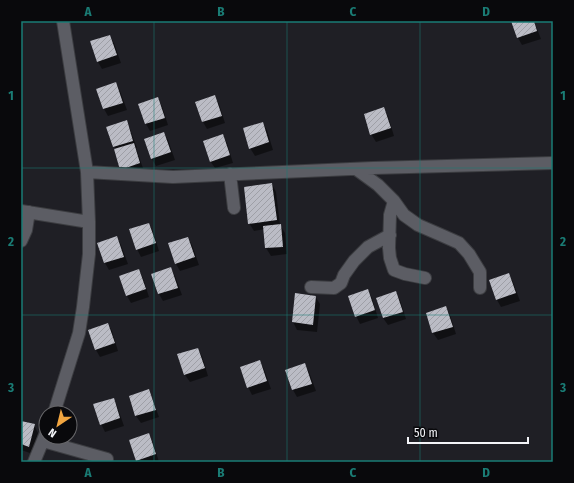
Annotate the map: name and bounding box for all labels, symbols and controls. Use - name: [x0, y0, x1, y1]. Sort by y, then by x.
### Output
- text: A: [83, 4, 92, 19]
- text: B: [217, 4, 225, 19]
- text: C: [350, 4, 357, 19]
- text: D: [482, 4, 490, 19]
- text: 1: [8, 88, 14, 103]
- text: 1: [560, 88, 566, 103]
- text: 2: [7, 234, 14, 249]
- text: 2: [559, 234, 566, 249]
- text: 3: [7, 380, 14, 395]
- text: 3: [559, 380, 566, 395]
- north arrow: [38, 405, 78, 445]
- scale bar: [408, 419, 528, 445]
- text: N: [46, 426, 59, 440]
- text: 50 m: [414, 426, 438, 440]
- text: A: [83, 465, 92, 480]
- text: B: [217, 465, 225, 480]
- text: C: [350, 465, 357, 480]
- text: D: [482, 465, 490, 480]

